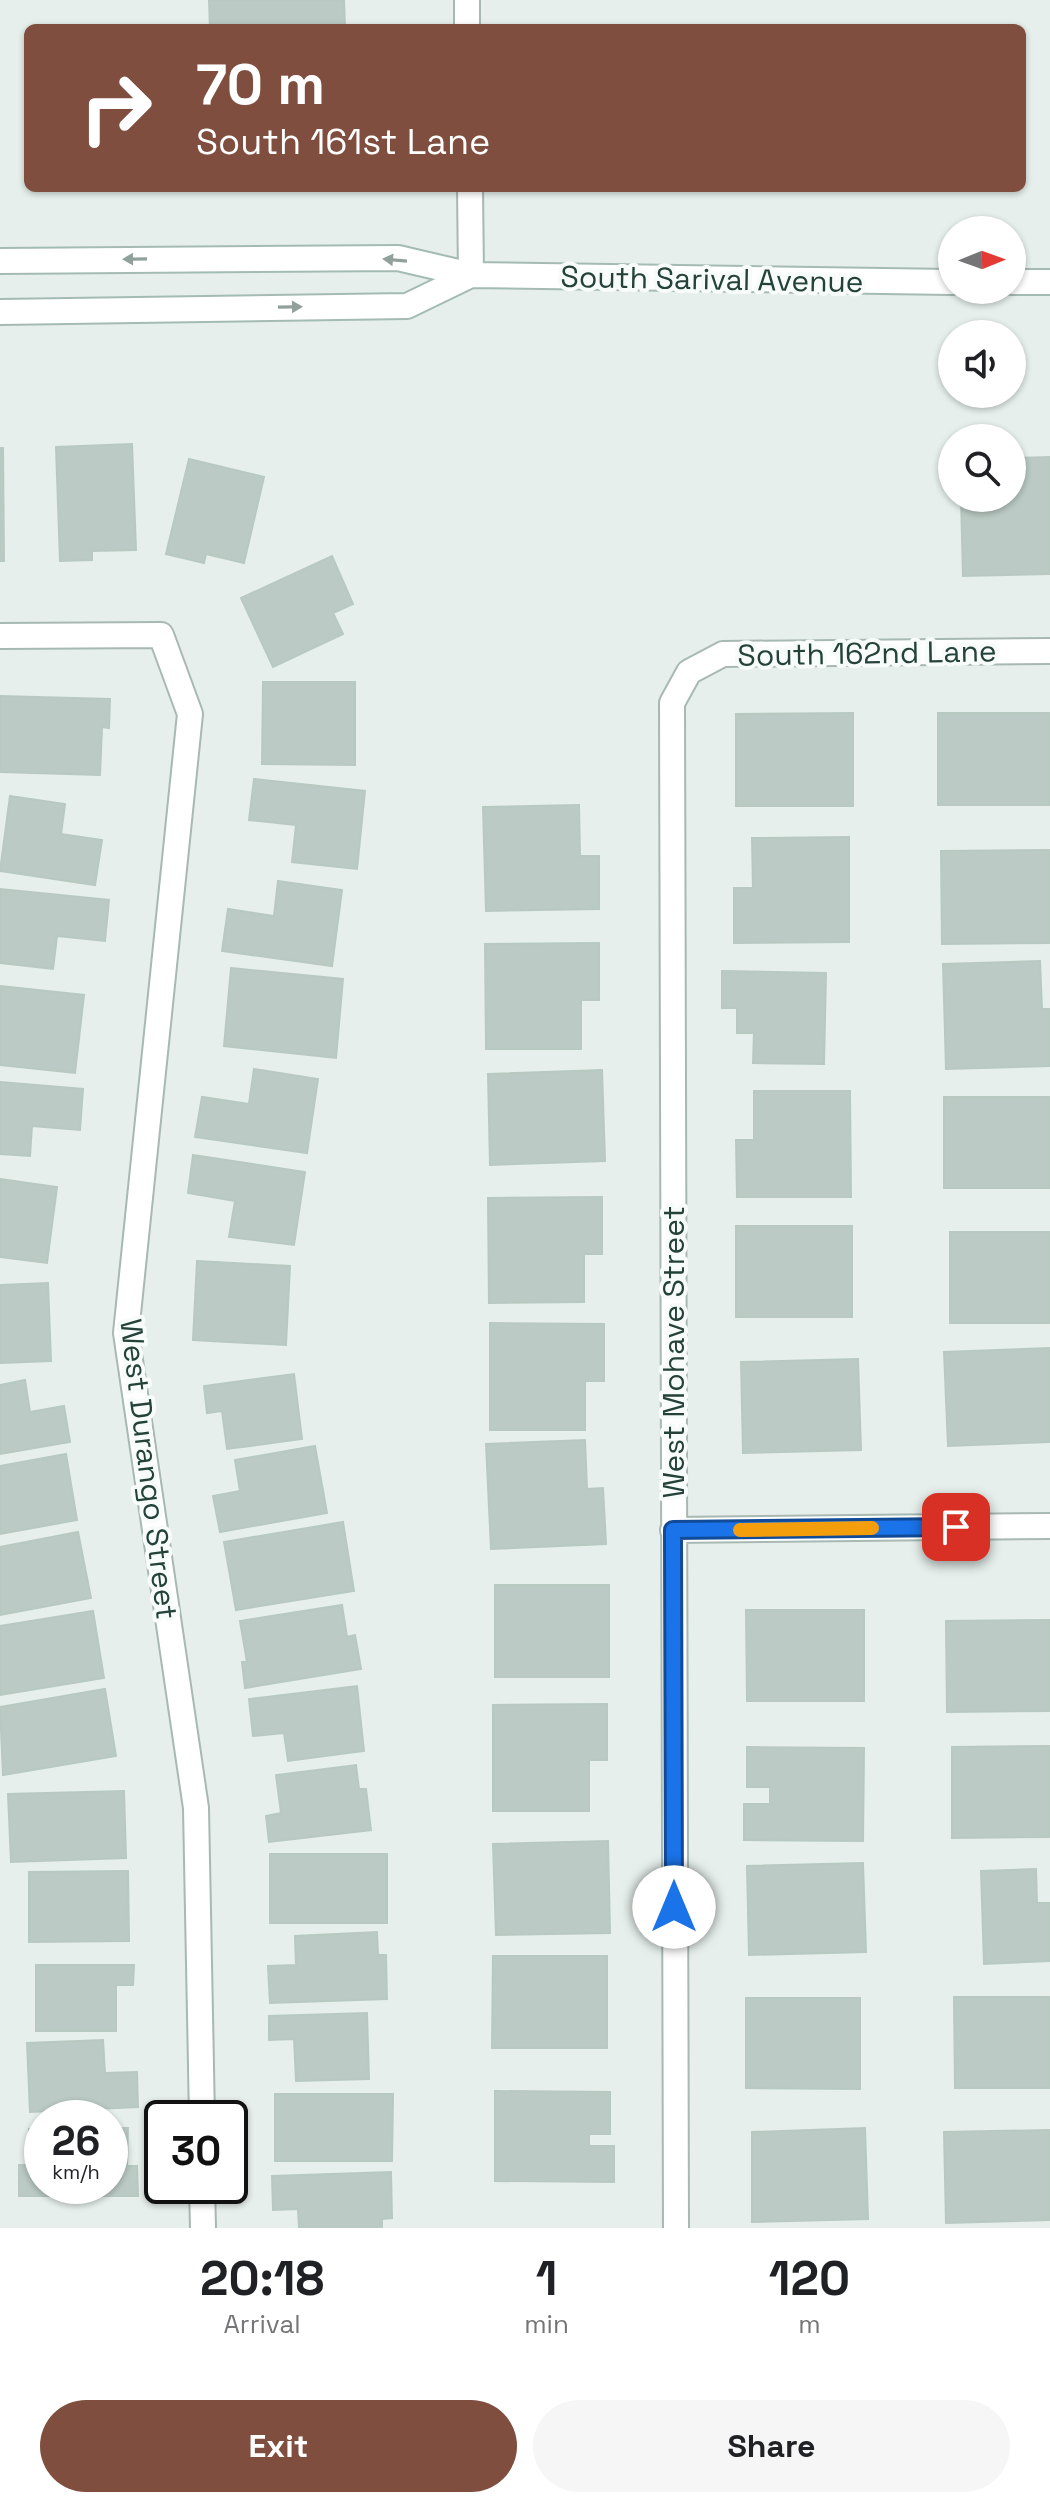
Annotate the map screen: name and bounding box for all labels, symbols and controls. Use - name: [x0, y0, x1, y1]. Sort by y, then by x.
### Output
- text: 70 m: [196, 49, 325, 120]
- icon: right: [64, 56, 168, 160]
- text: South 161st Lane: [196, 119, 490, 165]
- north arrow: [938, 216, 1026, 304]
- map controls: [938, 216, 1026, 512]
- one-way arrow: [122, 253, 147, 265]
- one-way arrow: [382, 253, 407, 266]
- street label: South Sarival Avenue: [560, 257, 864, 301]
- one-way arrow: [278, 301, 303, 313]
- button: sound: [938, 320, 1026, 408]
- button: search: [938, 424, 1026, 512]
- street label: South 162nd Lane: [737, 631, 997, 675]
- street label: West Mohave Street: [654, 1206, 693, 1498]
- street label: West Durango Street: [111, 1317, 187, 1621]
- pin: [922, 1493, 990, 1561]
- icon: arrive: [934, 1505, 978, 1549]
- position arrow: [632, 1865, 716, 1949]
- speed limit sign: 30: [144, 2100, 248, 2204]
- text: 26: [52, 2116, 100, 2167]
- text: km/h: [52, 2159, 100, 2185]
- text: 20:18: [200, 2248, 324, 2309]
- text: 1: [536, 2248, 557, 2309]
- text: 120: [769, 2248, 850, 2309]
- text: Arrival: [223, 2307, 301, 2341]
- text: min: [524, 2307, 569, 2341]
- text: m: [798, 2307, 821, 2341]
- button: Exit: [40, 2400, 517, 2492]
- button: Share: [533, 2400, 1010, 2492]

